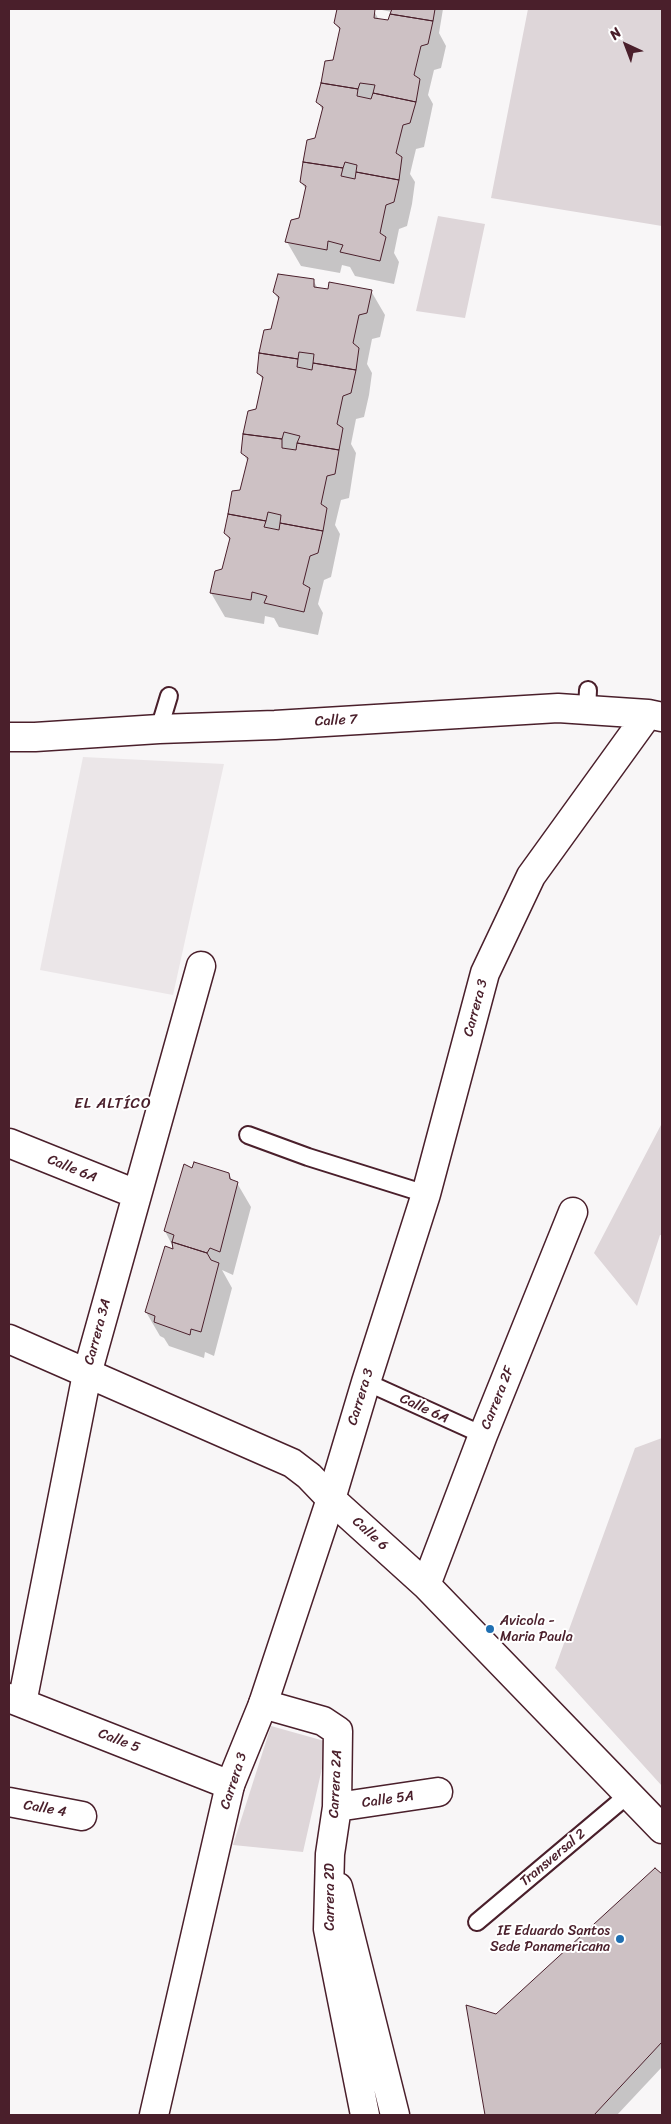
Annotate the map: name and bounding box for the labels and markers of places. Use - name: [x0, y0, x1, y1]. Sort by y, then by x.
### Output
- place label: Avicola - Maria Paula: [500, 1613, 573, 1645]
- marker: Avicola - Maria Paula: [484, 1623, 496, 1635]
- place label: IE Eduardo Santos Sede Panamericana: [490, 1923, 610, 1955]
- marker: IE Eduardo Santos Sede Panamericana: [614, 1933, 626, 1945]

